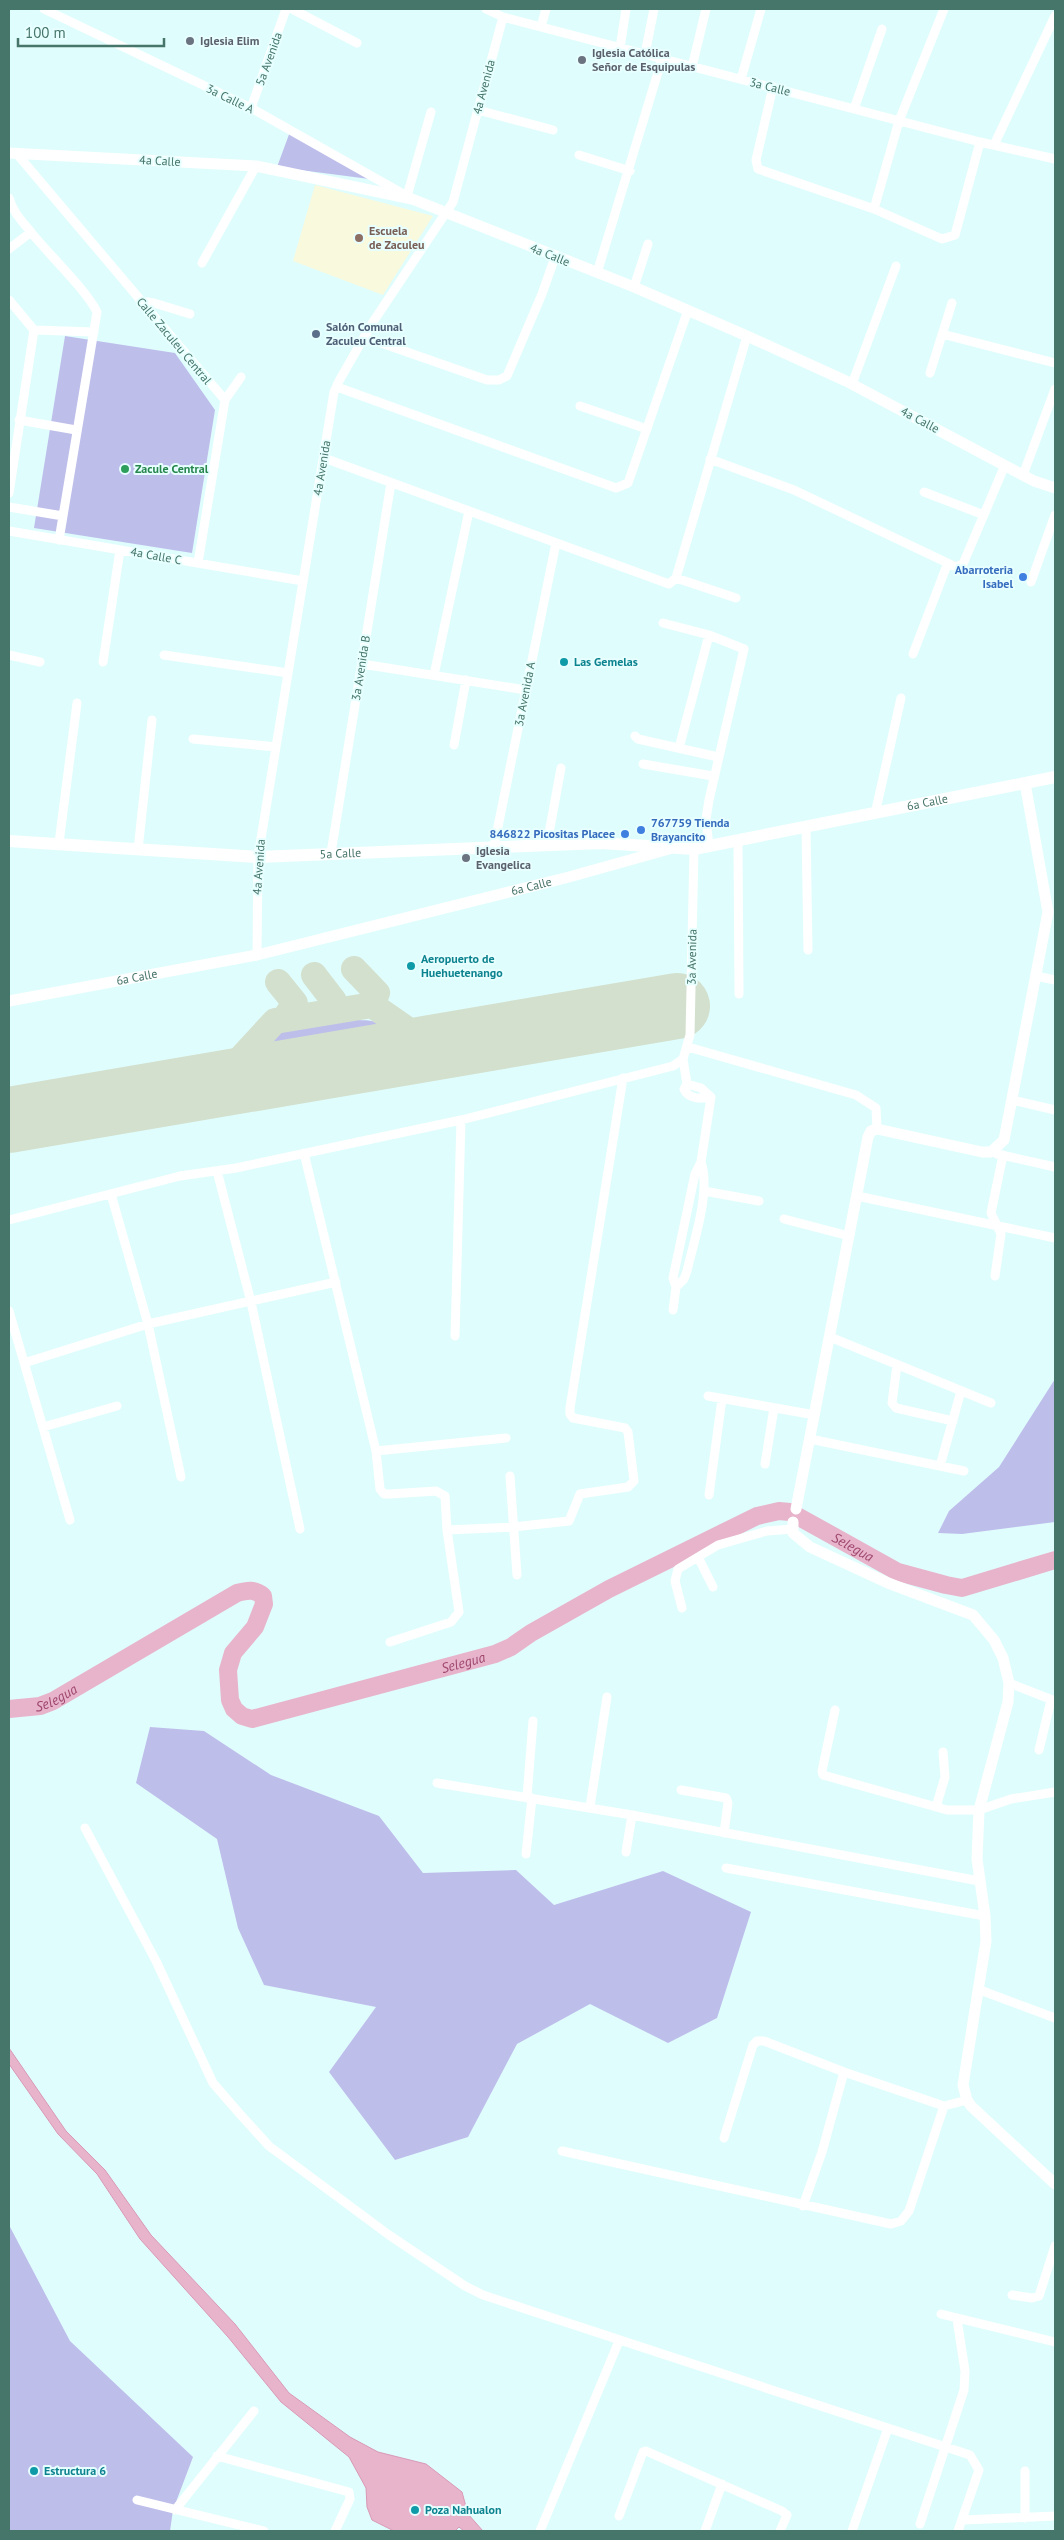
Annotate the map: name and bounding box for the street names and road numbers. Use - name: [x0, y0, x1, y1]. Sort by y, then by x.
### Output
- street label: 5a Avenida: [252, 30, 285, 88]
- street label: 4a Avenida: [469, 58, 498, 116]
- street label: 3a Calle: [748, 74, 792, 99]
- street label: 3a Calle A: [204, 81, 257, 117]
- street label: 4a Calle: [139, 152, 181, 169]
- street label: 4a Calle: [528, 240, 572, 269]
- street label: Calle Zaculeu Central: [134, 294, 215, 388]
- street label: 4a Calle: [898, 403, 942, 436]
- street label: 4a Avenida: [310, 439, 333, 497]
- street label: 4a Calle C: [129, 544, 183, 567]
- street label: 3a Avenida B: [348, 634, 373, 702]
- street label: 3a Avenida A: [511, 660, 538, 728]
- street label: 6a Calle: [906, 791, 949, 813]
- street label: 4a Avenida: [249, 839, 268, 895]
- street label: 5a Calle: [319, 845, 361, 861]
- street label: 6a Calle: [509, 874, 553, 898]
- street label: 3a Avenida: [684, 929, 699, 985]
- street label: 6a Calle: [115, 966, 158, 988]

